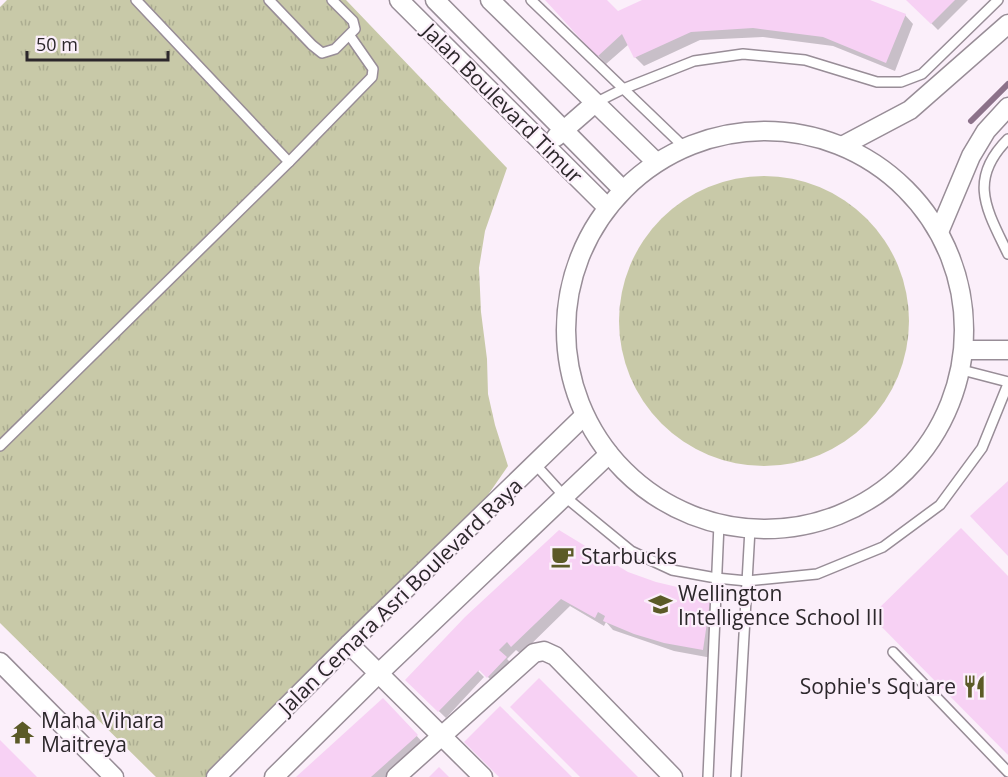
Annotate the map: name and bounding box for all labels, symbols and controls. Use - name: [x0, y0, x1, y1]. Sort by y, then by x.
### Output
- street label: Jalan Boulevard Timur: [415, 15, 589, 189]
- scale bar: [27, 24, 168, 62]
- text: 50 m: [36, 32, 78, 56]
- street label: Jalan Cemara Asri Boulevard Raya: [270, 472, 528, 722]
- place label: Starbucks: [581, 542, 677, 570]
- cafe icon: Starbucks: [550, 543, 576, 569]
- place label: Wellington Intelligence School III: [678, 579, 883, 631]
- school or university icon: Wellington Intelligence School III: [647, 592, 673, 618]
- place label: Sophie's Square: [800, 672, 956, 700]
- restaurant icon: Sophie's Square: [961, 673, 987, 699]
- place label: Maha Vihara Maitreya: [41, 706, 164, 758]
- temple icon: Maha Vihara Maitreya: [10, 719, 36, 745]

